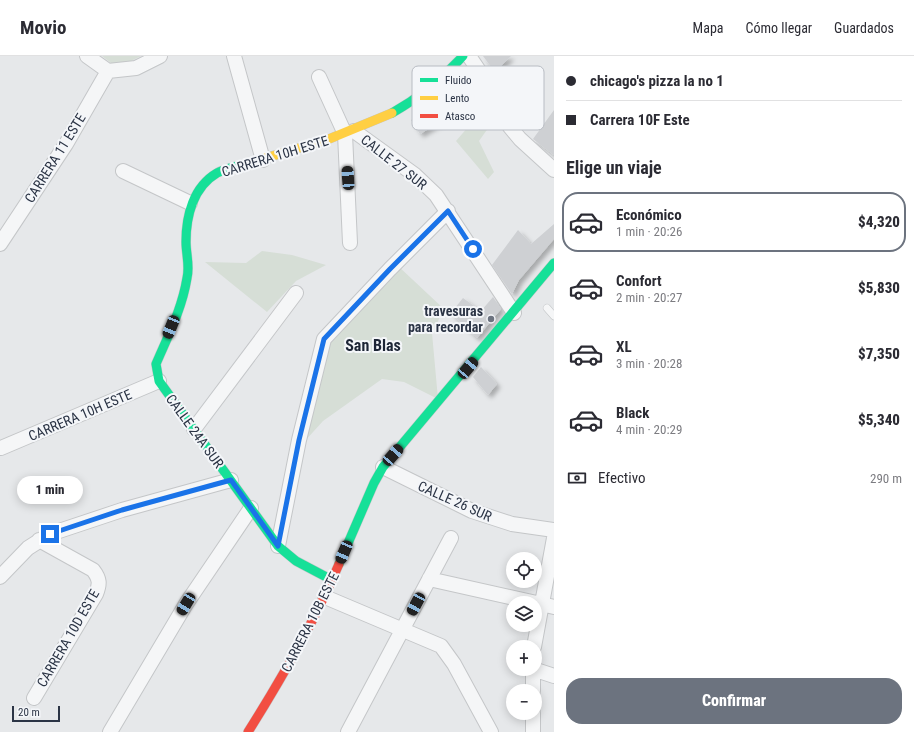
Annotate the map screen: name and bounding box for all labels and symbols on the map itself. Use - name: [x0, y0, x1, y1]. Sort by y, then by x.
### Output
- legend: [412, 66, 544, 130]
- text: Fluido: [445, 74, 472, 87]
- text: Lento: [445, 92, 470, 105]
- street label: CARRERA 11 ESTE: [21, 110, 89, 206]
- text: Atasco: [445, 110, 476, 123]
- street label: CALLE 27 SUR: [358, 131, 431, 193]
- street label: CARRERA 10H ESTE: [220, 132, 330, 180]
- car: [341, 166, 355, 190]
- route start: [464, 240, 482, 258]
- place label: travesuras para recordar: [408, 303, 483, 335]
- car: [161, 314, 181, 340]
- marker: travesuras para recordar: [486, 314, 496, 324]
- district label: San Blas: [345, 336, 401, 355]
- car: [456, 355, 480, 381]
- street label: CARRERA 10H ESTE: [26, 386, 134, 444]
- street label: CALLE 24A SUR: [163, 391, 227, 471]
- car: [381, 442, 405, 468]
- callout: 1 min: [17, 476, 83, 504]
- street label: CALLE 26 SUR: [416, 478, 495, 525]
- route end: [41, 525, 59, 543]
- car: [334, 539, 354, 565]
- street label: CARRERA 10B ESTE: [278, 569, 342, 675]
- street label: CARRERA 10D ESTE: [34, 586, 102, 690]
- car: [175, 591, 197, 617]
- car: [405, 591, 427, 617]
- scale bar: [12, 704, 60, 723]

